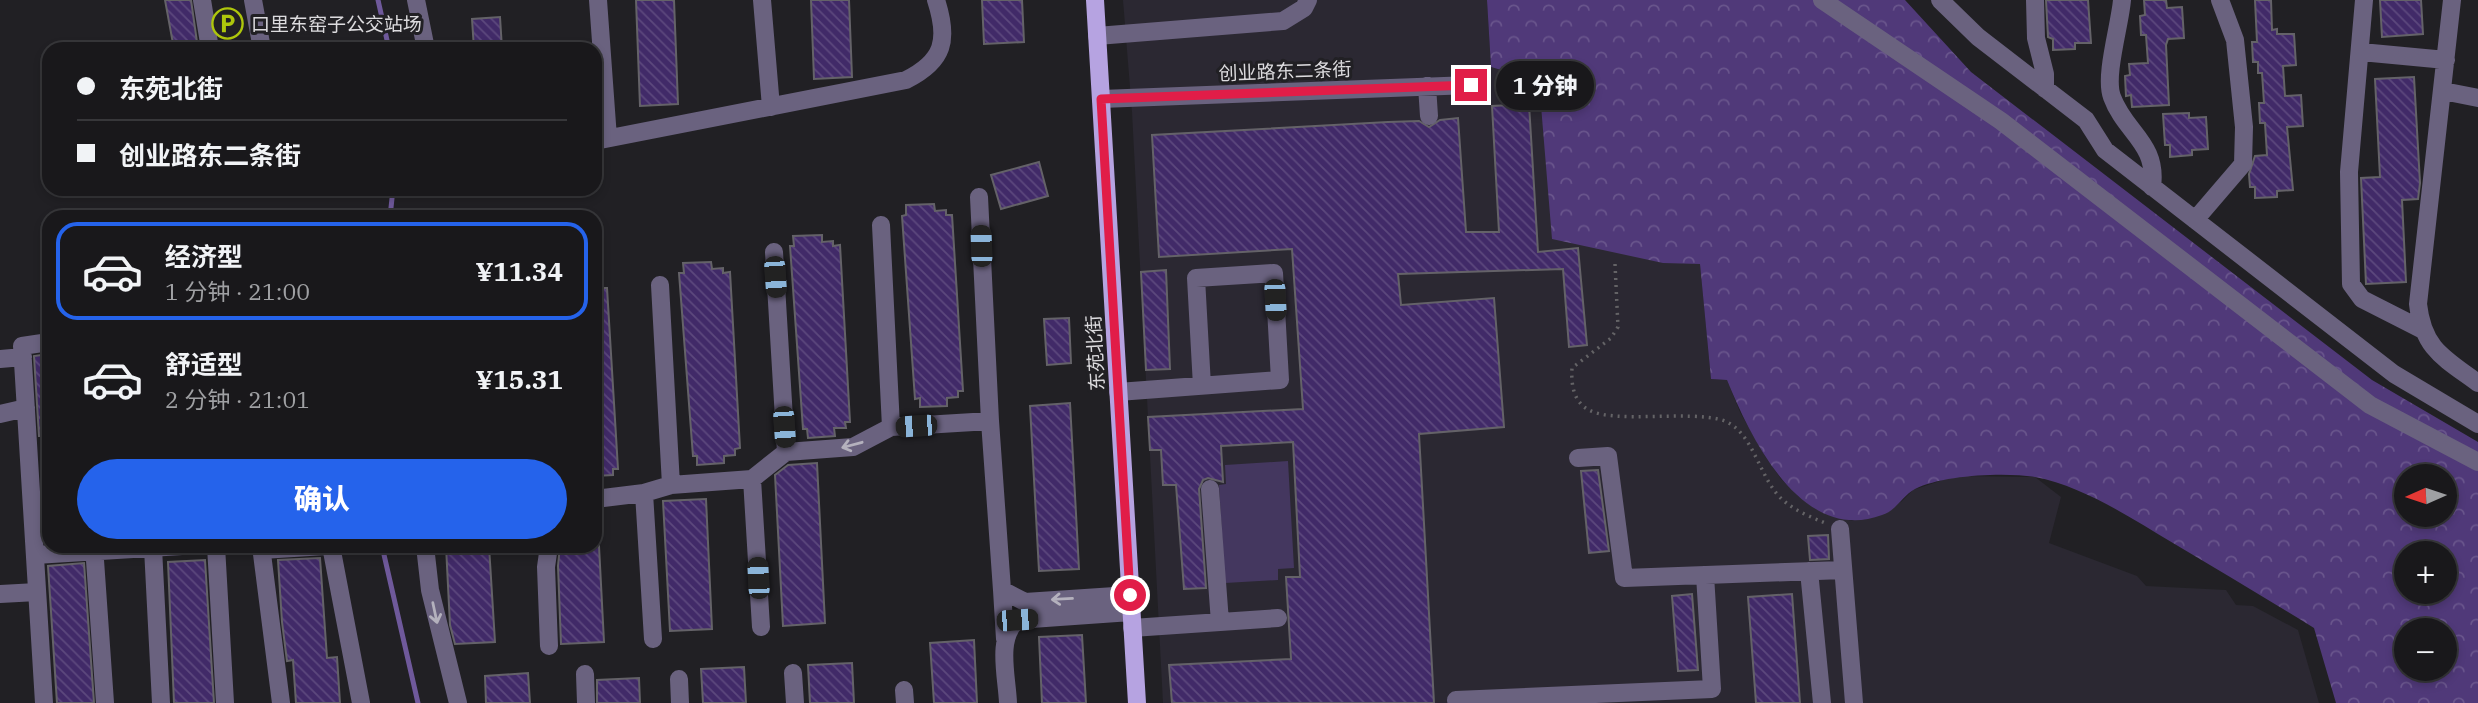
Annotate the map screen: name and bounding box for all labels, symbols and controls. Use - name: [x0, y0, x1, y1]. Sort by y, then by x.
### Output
- parking icon: 口里东窑子公交站场: [211, 7, 245, 41]
- place label: 口里东窑子公交站场: [251, 12, 422, 36]
- street label: 创业路东二条街: [1218, 57, 1352, 85]
- callout: 1 分钟: [1496, 60, 1594, 110]
- route end: [1455, 69, 1487, 101]
- text: 1 分钟: [1512, 70, 1578, 100]
- text: 东苑北街: [119, 71, 223, 105]
- text: 创业路东二条街: [119, 138, 301, 172]
- car: [970, 225, 993, 267]
- text: 经济型: [165, 239, 243, 273]
- icon: car: [81, 240, 144, 303]
- text: ¥11.34: [476, 254, 563, 288]
- car: [764, 255, 787, 299]
- text: 1 分钟 · 21:00: [165, 276, 310, 306]
- car: [1264, 278, 1287, 322]
- street label: 东苑北街: [1081, 314, 1109, 392]
- text: 舒适型: [165, 347, 243, 381]
- icon: car: [81, 348, 144, 411]
- text: ¥15.31: [476, 362, 563, 396]
- text: 2 分钟 · 21:01: [165, 384, 310, 414]
- car: [773, 405, 796, 449]
- car: [895, 414, 938, 438]
- one-way arrow: [842, 439, 864, 452]
- button: 确认: [77, 459, 567, 539]
- north arrow: [2394, 464, 2457, 527]
- map controls: [2394, 464, 2457, 681]
- button: +: [2394, 541, 2457, 604]
- car: [747, 556, 770, 600]
- route start: [1114, 579, 1146, 611]
- one-way arrow: [1051, 593, 1074, 606]
- one-way arrow: [429, 601, 443, 624]
- car: [996, 608, 1039, 632]
- button: −: [2394, 618, 2457, 681]

